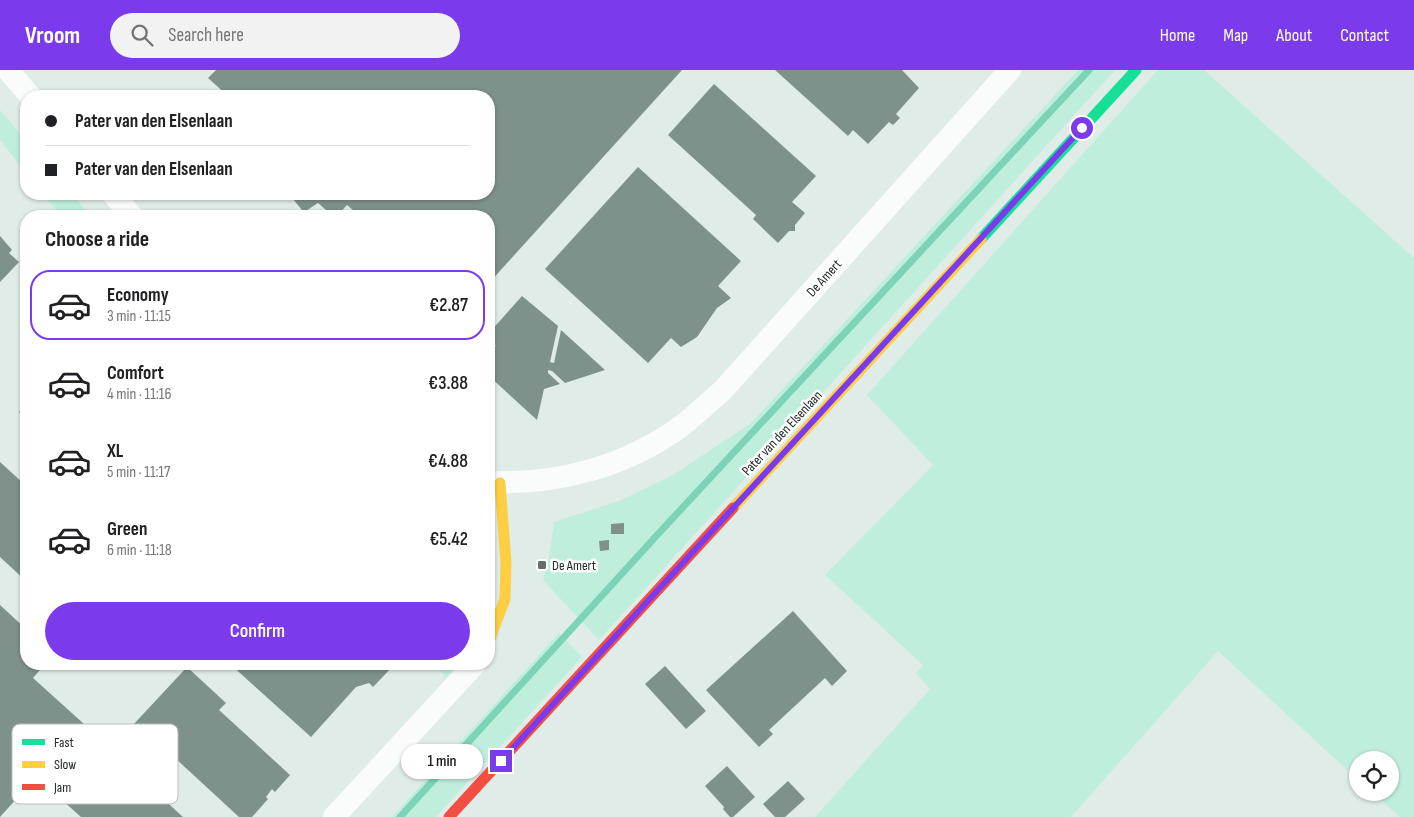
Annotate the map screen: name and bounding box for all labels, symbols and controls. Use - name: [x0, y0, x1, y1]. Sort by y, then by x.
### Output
- search box: [110, 13, 460, 58]
- text: Vroom: [25, 21, 80, 50]
- icon: search: [128, 21, 156, 49]
- text: Search here: [168, 24, 244, 47]
- text: Home: [1160, 25, 1195, 46]
- text: Map: [1223, 25, 1248, 46]
- text: About: [1276, 25, 1312, 46]
- text: Contact: [1340, 25, 1389, 46]
- text: Pater van den Elsenlaan: [75, 110, 233, 133]
- route start: [1071, 117, 1093, 139]
- text: Pater van den Elsenlaan: [75, 158, 233, 181]
- text: Choose a ride: [45, 226, 149, 253]
- street label: De Amert: [803, 256, 845, 300]
- icon: car: [47, 283, 92, 328]
- text: Economy: [107, 284, 169, 307]
- text: €2.87: [429, 294, 468, 317]
- text: 3 min · 11:15: [107, 307, 171, 326]
- icon: car: [47, 361, 92, 406]
- text: Comfort: [107, 362, 164, 385]
- text: €3.88: [428, 372, 468, 395]
- text: 4 min · 11:16: [107, 385, 171, 404]
- street label: Pater van den Elsenlaan: [738, 387, 826, 479]
- icon: car: [47, 439, 92, 484]
- text: XL: [107, 440, 123, 463]
- text: €4.88: [428, 450, 468, 473]
- text: 5 min · 11:17: [107, 463, 171, 482]
- icon: car: [47, 517, 92, 562]
- text: Green: [107, 518, 147, 541]
- text: €5.42: [429, 528, 468, 551]
- text: 6 min · 11:18: [107, 541, 172, 560]
- place label: De Amert: [552, 557, 596, 574]
- marker: De Amert: [536, 559, 548, 571]
- button: Confirm: [45, 602, 470, 660]
- legend: [12, 724, 178, 804]
- text: Fast: [54, 734, 74, 751]
- callout: 1 min: [401, 744, 484, 778]
- route end: [490, 750, 512, 772]
- map controls: [1349, 751, 1399, 801]
- button: locate: [1349, 751, 1399, 801]
- text: 1 min: [427, 752, 457, 771]
- text: Slow: [54, 756, 76, 773]
- text: Jam: [53, 779, 71, 796]

